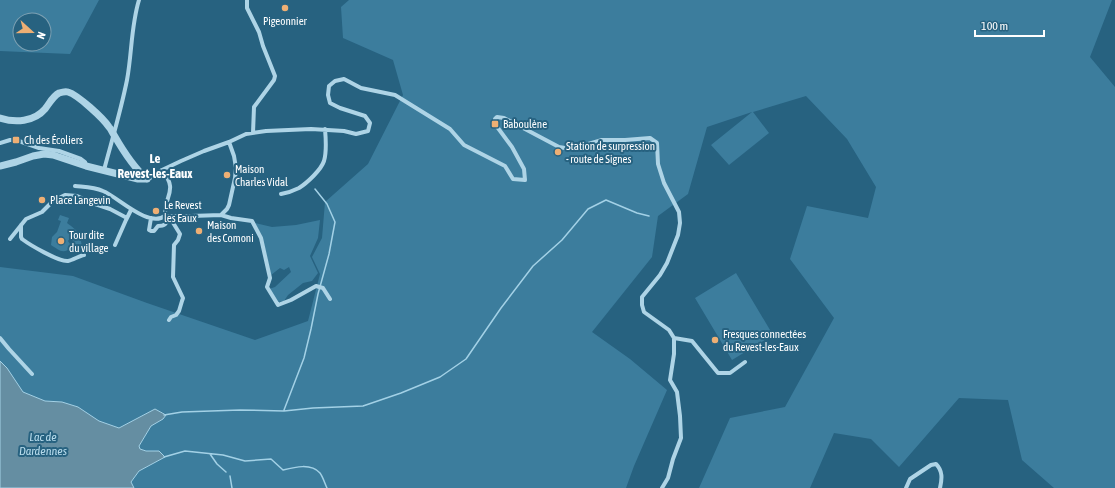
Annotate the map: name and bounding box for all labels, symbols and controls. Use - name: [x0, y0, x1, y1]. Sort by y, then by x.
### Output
- marker: Pigeonnier: [280, 3, 290, 13]
- north arrow: [12, 12, 52, 52]
- scale bar: [975, 12, 1044, 38]
- place label: Pigeonnier: [263, 15, 308, 27]
- text: 100 m: [981, 19, 1008, 33]
- text: N: [35, 30, 48, 41]
- place label: Baboulène: [503, 118, 547, 130]
- marker: Baboulène: [490, 119, 500, 129]
- place label: Ch des Écoliers: [24, 134, 83, 146]
- marker: Ch des Écoliers: [11, 135, 21, 145]
- place label: Station de surpression - route de Signes: [566, 140, 655, 165]
- marker: Station de surpression - route de Signes: [553, 147, 563, 157]
- district label: Le Revest-les-Eaux: [117, 151, 193, 181]
- place label: Maison Charles Vidal: [235, 163, 288, 188]
- marker: Maison Charles Vidal: [222, 170, 232, 180]
- place label: Place Langevin: [50, 194, 111, 206]
- marker: Place Langevin: [37, 195, 47, 205]
- place label: Le Revest les Eaux: [164, 199, 202, 224]
- marker: Le Revest les Eaux: [151, 206, 161, 216]
- place label: Maison des Comoni: [207, 219, 254, 244]
- marker: Maison des Comoni: [194, 226, 204, 236]
- place label: Tour dite du village: [69, 229, 109, 254]
- marker: Tour dite du village: [56, 236, 66, 246]
- place label: Fresques connectées du Revest-les-Eaux: [723, 328, 806, 353]
- marker: Fresques connectées du Revest-les-Eaux: [710, 335, 720, 345]
- water label: Lac de Dardennes: [19, 430, 67, 458]

